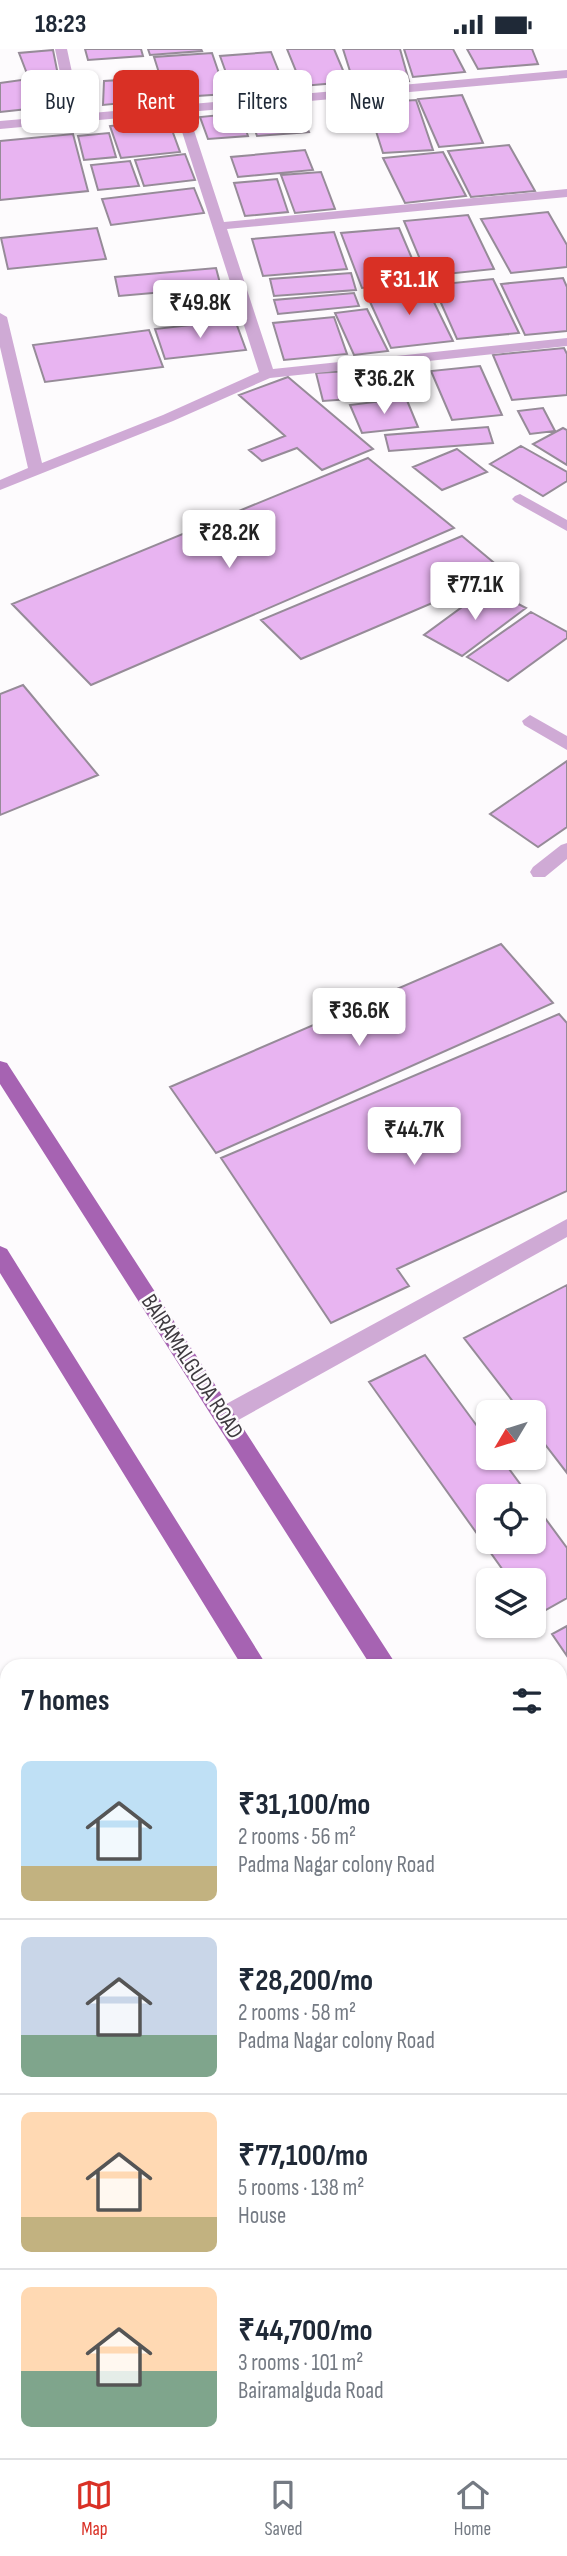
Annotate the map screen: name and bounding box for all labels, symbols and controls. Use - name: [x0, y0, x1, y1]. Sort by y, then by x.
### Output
- text: 18:23: [35, 9, 86, 40]
- chip: Buy: [21, 70, 99, 133]
- chip: Rent: [113, 70, 199, 133]
- chip: Filters: [213, 70, 312, 133]
- chip: New: [326, 70, 409, 133]
- pin: ₹31.1K: [352, 257, 466, 317]
- text: ₹31.1K: [379, 266, 439, 294]
- pin: ₹49.8K: [143, 281, 257, 340]
- text: ₹49.8K: [169, 289, 231, 317]
- pin: ₹36.2K: [327, 357, 441, 416]
- text: ₹36.2K: [353, 365, 415, 393]
- pin: ₹28.2K: [172, 511, 286, 570]
- text: ₹28.2K: [198, 519, 260, 547]
- pin: ₹77.1K: [418, 563, 532, 622]
- text: ₹77.1K: [446, 571, 504, 599]
- pin: ₹36.6K: [302, 989, 416, 1048]
- text: ₹36.6K: [329, 997, 389, 1025]
- pin: ₹44.7K: [357, 1107, 471, 1167]
- text: ₹44.7K: [384, 1116, 444, 1144]
- street label: BAIRAMALGUDA ROAD: [135, 1289, 249, 1444]
- north arrow: [476, 1400, 546, 1470]
- map controls: [476, 1400, 546, 1638]
- button: locate: [476, 1484, 546, 1554]
- button: layers: [476, 1568, 546, 1638]
- icon: filters: [508, 1682, 546, 1720]
- text: 7 homes: [21, 1683, 109, 1719]
- text: ₹31,100/mo: [238, 1787, 370, 1823]
- icon: home: [77, 1789, 161, 1873]
- text: 2 rooms · 56 m²: [238, 1823, 356, 1851]
- text: Padma Nagar colony Road: [238, 1851, 435, 1879]
- text: ₹28,200/mo: [238, 1963, 373, 1999]
- icon: home: [77, 1965, 161, 2049]
- text: 2 rooms · 58 m²: [238, 1999, 356, 2027]
- text: Padma Nagar colony Road: [238, 2027, 435, 2055]
- text: ₹77,100/mo: [238, 2138, 368, 2174]
- icon: home: [77, 2140, 161, 2224]
- text: 5 rooms · 138 m²: [238, 2174, 364, 2202]
- text: House: [238, 2202, 286, 2230]
- text: ₹44,700/mo: [238, 2313, 373, 2349]
- icon: home: [77, 2315, 161, 2399]
- text: 3 rooms · 101 m²: [238, 2349, 363, 2377]
- text: Bairamalguda Road: [238, 2377, 384, 2405]
- tab: Map: [75, 2476, 113, 2541]
- tab: Saved: [264, 2476, 303, 2541]
- tab: Home: [454, 2476, 492, 2541]

